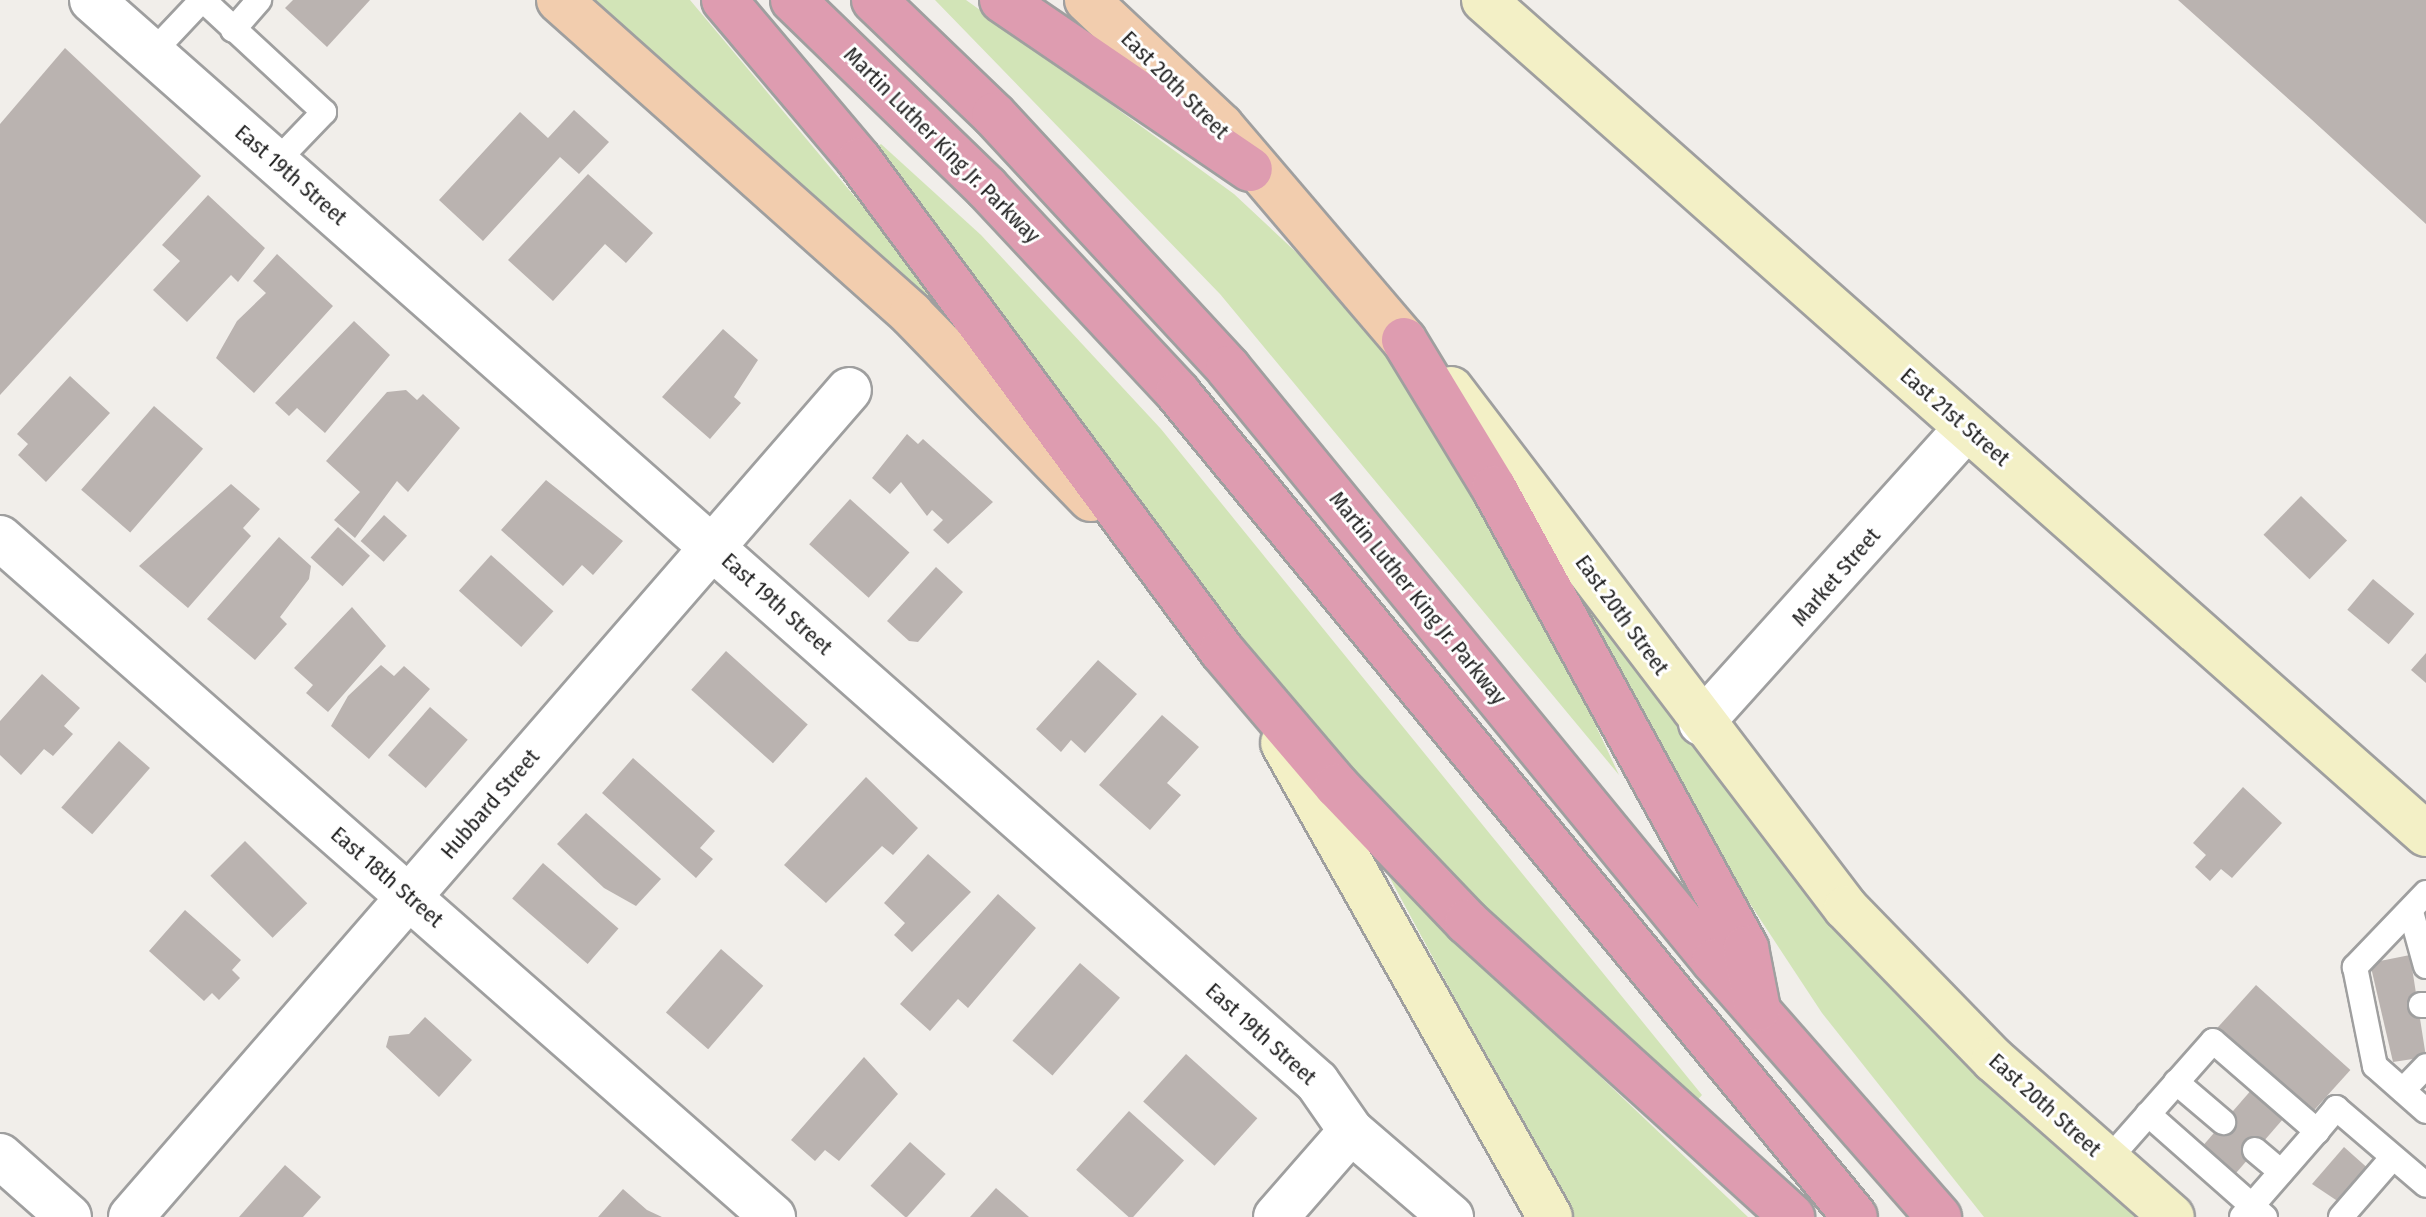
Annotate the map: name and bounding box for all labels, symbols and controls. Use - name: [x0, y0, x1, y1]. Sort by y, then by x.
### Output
- street label: East 20th Street: [1116, 26, 1234, 144]
- street label: Martin Luther King Jr. Parkway: [838, 41, 1046, 249]
- street label: East 19th Street: [230, 119, 352, 231]
- street label: East 21st Street: [1895, 362, 2015, 472]
- street label: Martin Luther King Jr. Parkway: [1324, 486, 1512, 710]
- street label: Market Street: [1786, 522, 1886, 632]
- street label: East 19th Street: [716, 547, 838, 661]
- street label: East 20th Street: [1570, 550, 1674, 680]
- street label: Hubbard Street: [435, 744, 545, 864]
- street label: East 18th Street: [325, 821, 449, 933]
- street label: East 19th Street: [1200, 977, 1322, 1091]
- street label: East 20th Street: [1984, 1048, 2106, 1162]

